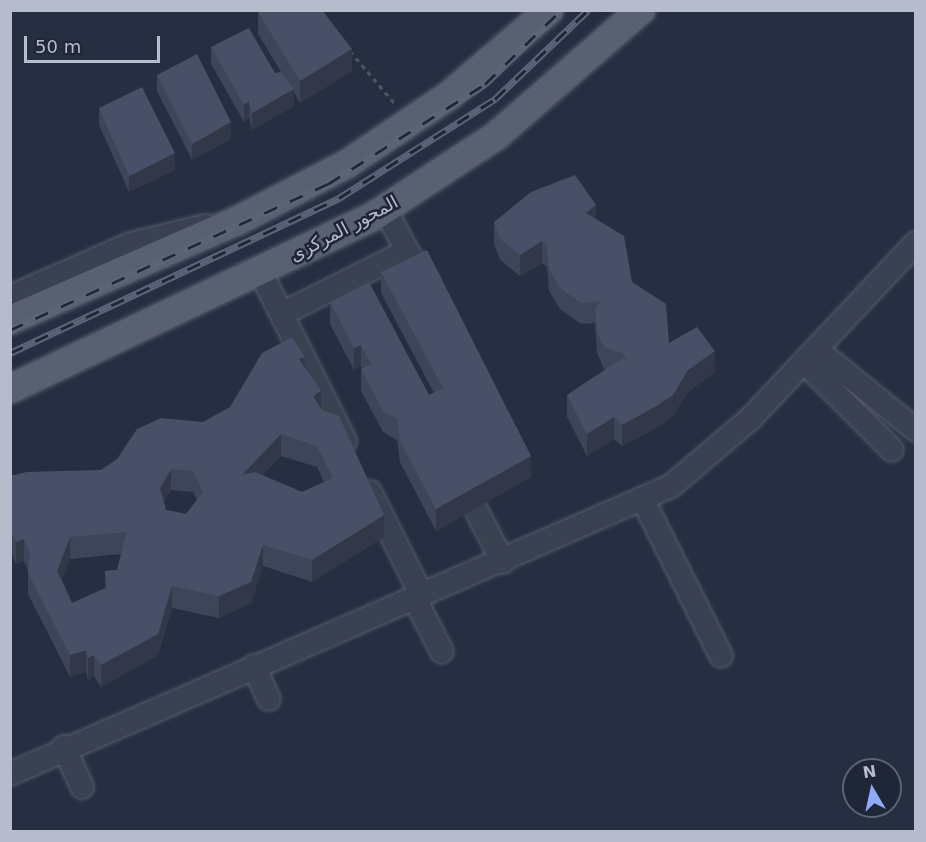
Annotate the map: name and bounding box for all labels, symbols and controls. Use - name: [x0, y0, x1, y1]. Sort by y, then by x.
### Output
- scale bar: [27, 24, 164, 62]
- text: 50 m: [35, 36, 81, 57]
- street label: المحور المركزى: [286, 191, 402, 267]
- north arrow: [842, 758, 902, 818]
- text: N: [861, 761, 878, 782]

